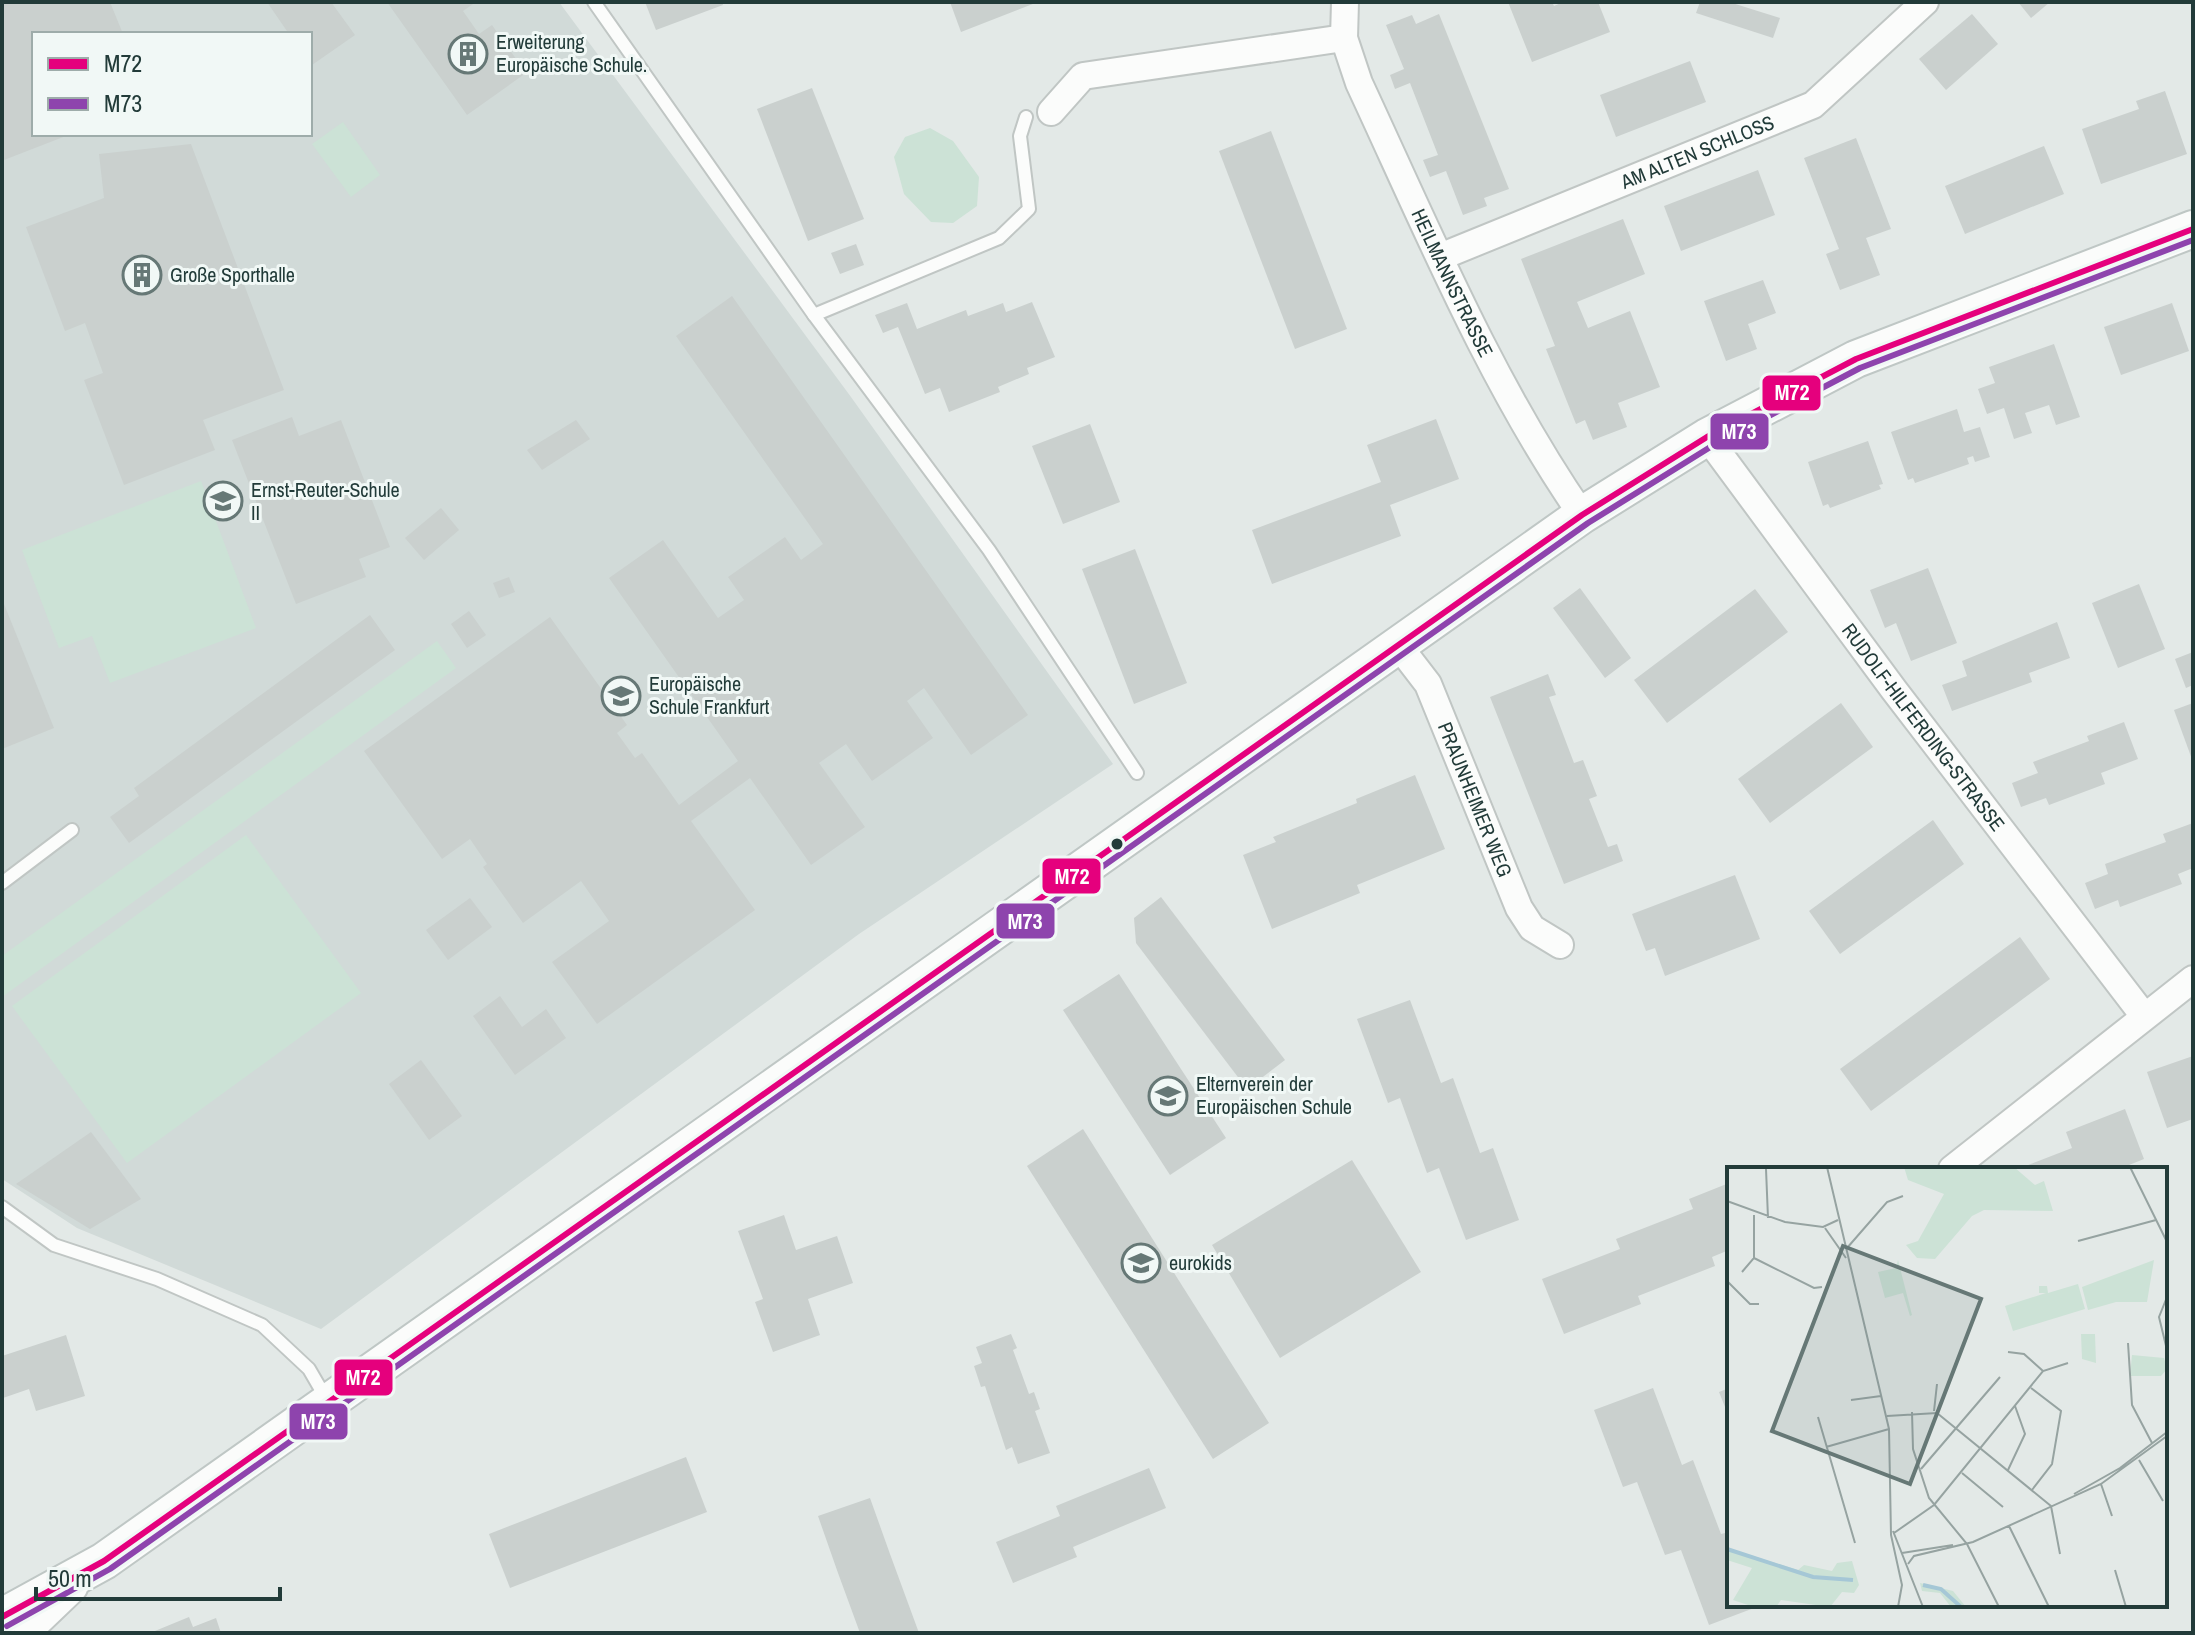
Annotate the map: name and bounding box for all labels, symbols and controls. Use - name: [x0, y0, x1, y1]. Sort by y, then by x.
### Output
- place label: Erweiterung Europäische Schule.: [496, 28, 647, 78]
- legend: [32, 32, 312, 136]
- building icon: Erweiterung Europäische Schule.: [447, 33, 489, 75]
- text: M72: [104, 47, 142, 79]
- text: M73: [104, 87, 142, 119]
- street label: AM ALTEN SCHLOSS: [1616, 108, 1778, 195]
- street label: HEILMANNSTRASSE: [1405, 204, 1500, 361]
- building icon: Große Sporthalle: [121, 254, 163, 296]
- place label: Große Sporthalle: [170, 261, 295, 288]
- line badge: M72: [1761, 374, 1822, 412]
- text: M72: [1774, 377, 1810, 407]
- line badge: M73: [1709, 412, 1770, 451]
- text: M73: [1721, 416, 1757, 446]
- place label: Ernst-Reuter-Schule II: [251, 476, 400, 526]
- school or university icon: Ernst-Reuter-Schule II: [202, 480, 244, 522]
- street label: RUDOLF-HILFERDING-STRASSE: [1836, 617, 2011, 836]
- place label: Europäische Schule Frankfurt: [649, 670, 770, 720]
- school or university icon: Europäische Schule Frankfurt: [600, 675, 642, 717]
- street label: PRAUNHEIMER WEG: [1432, 718, 1519, 881]
- unlabelled marker: [1109, 836, 1125, 852]
- line badge: M72: [1041, 857, 1102, 895]
- text: M72: [1054, 861, 1090, 891]
- line badge: M73: [995, 902, 1056, 940]
- text: M73: [1007, 906, 1043, 936]
- place label: Elternverein der Europäischen Schule: [1196, 1070, 1352, 1120]
- school or university icon: Elternverein der Europäischen Schule: [1147, 1075, 1189, 1117]
- inset map: [1727, 1167, 2167, 1607]
- school or university icon: eurokids: [1120, 1242, 1162, 1284]
- place label: eurokids: [1169, 1249, 1232, 1276]
- line badge: M72: [333, 1358, 394, 1397]
- text: M72: [345, 1362, 381, 1392]
- line badge: M73: [288, 1402, 349, 1441]
- text: M73: [300, 1406, 336, 1436]
- scale bar: [36, 1551, 280, 1601]
- text: 50 m: [48, 1562, 92, 1594]

